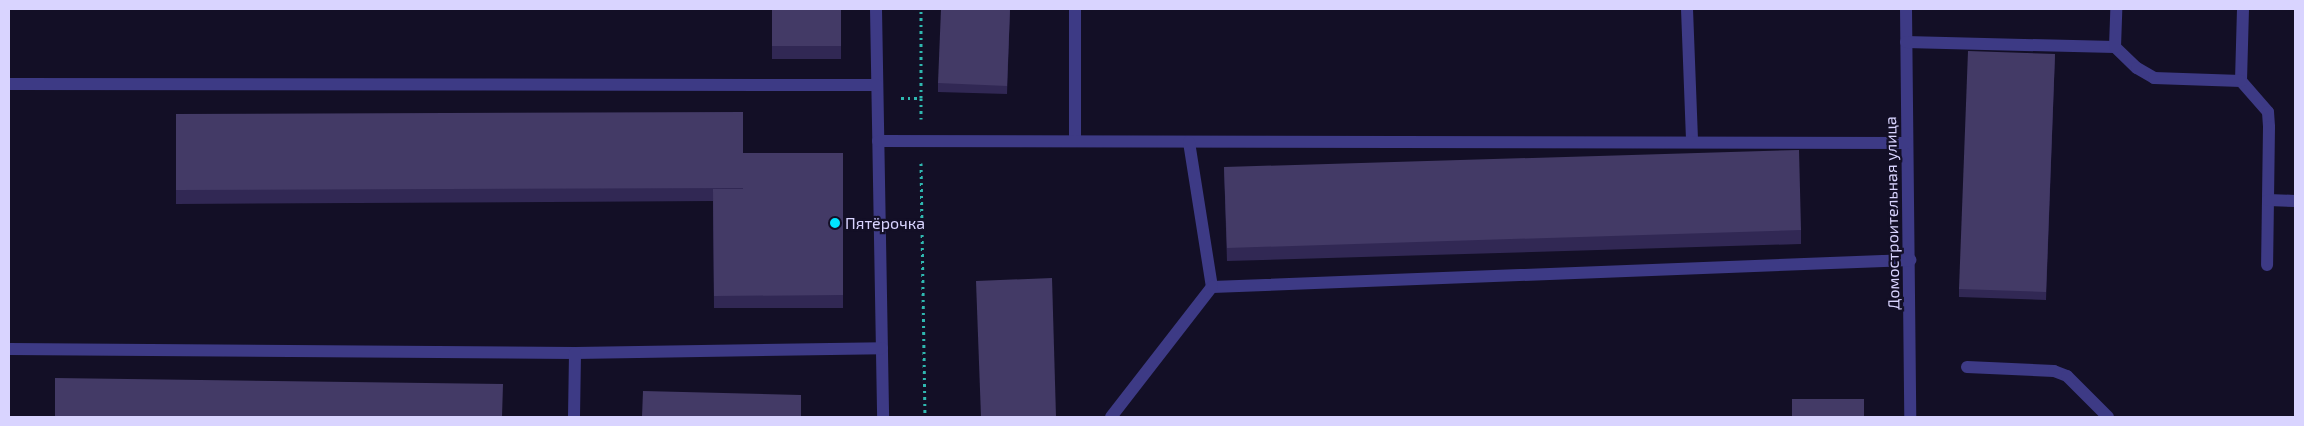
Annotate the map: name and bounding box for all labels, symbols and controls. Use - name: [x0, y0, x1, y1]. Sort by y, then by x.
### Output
- street label: Домостроительная улица: [1881, 116, 1903, 310]
- place label: Пятёрочка: [845, 213, 925, 233]
- marker: Пятёрочка: [829, 217, 841, 229]

